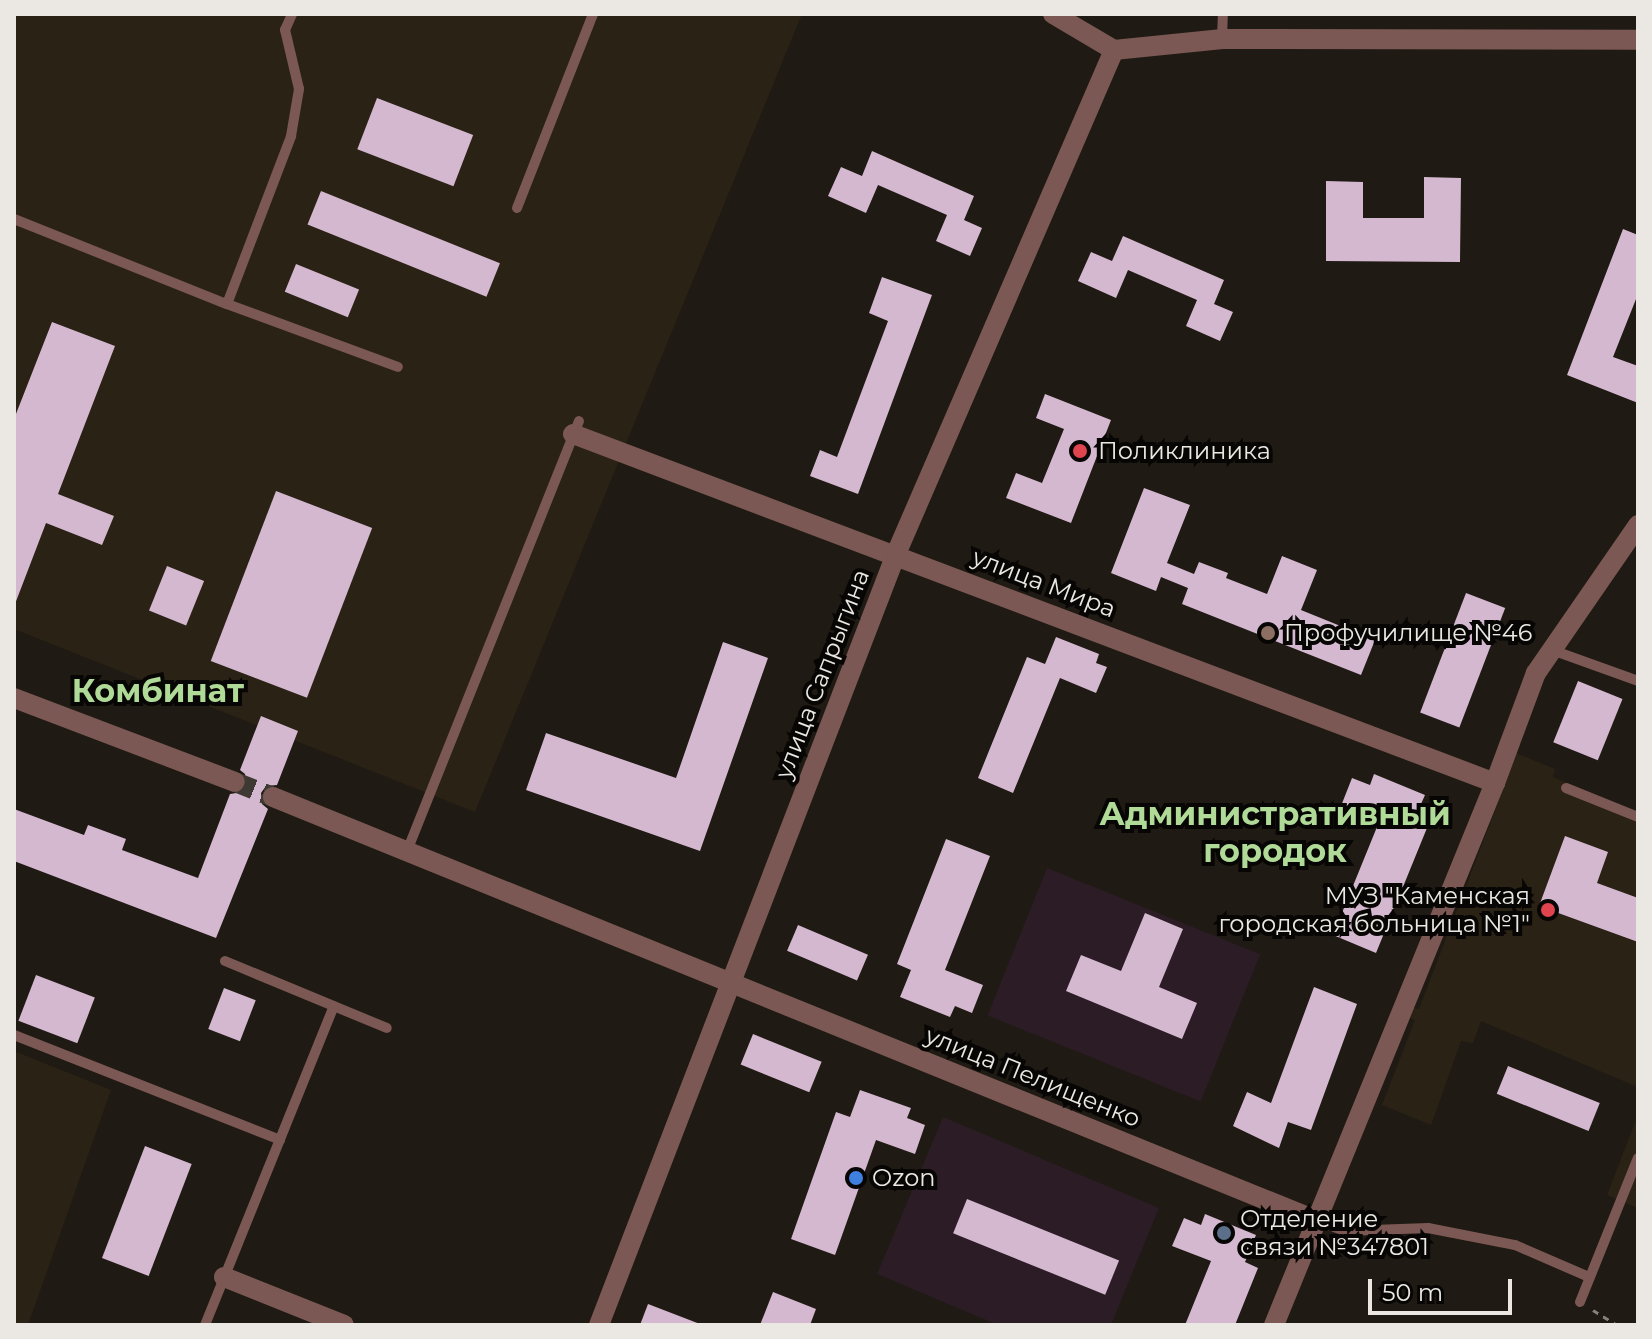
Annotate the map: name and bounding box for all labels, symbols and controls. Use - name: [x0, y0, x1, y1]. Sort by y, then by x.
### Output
- place label: Поликлиника: [1098, 437, 1271, 465]
- marker: Поликлиника: [1069, 440, 1091, 462]
- street label: улица Мира: [968, 542, 1120, 624]
- street label: улица Сапрыгина: [769, 565, 875, 783]
- place label: Профучилище №46: [1284, 619, 1532, 647]
- marker: Профучилище №46: [1259, 624, 1277, 642]
- district label: Комбинат: [72, 672, 244, 710]
- district label: Административный городок: [1099, 796, 1451, 871]
- place label: МУЗ "Каменская городская больница №1": [1218, 882, 1530, 938]
- marker: МУЗ "Каменская городская больница №1": [1537, 899, 1559, 921]
- street label: улица Пелищенко: [921, 1021, 1145, 1133]
- place label: Ozon: [872, 1164, 935, 1192]
- marker: Ozon: [847, 1169, 865, 1187]
- place label: Отделение связи №347801: [1240, 1205, 1429, 1261]
- marker: Отделение связи №347801: [1215, 1224, 1233, 1242]
- scale bar: [1372, 1263, 1516, 1313]
- text: 50 m: [1382, 1278, 1443, 1307]

